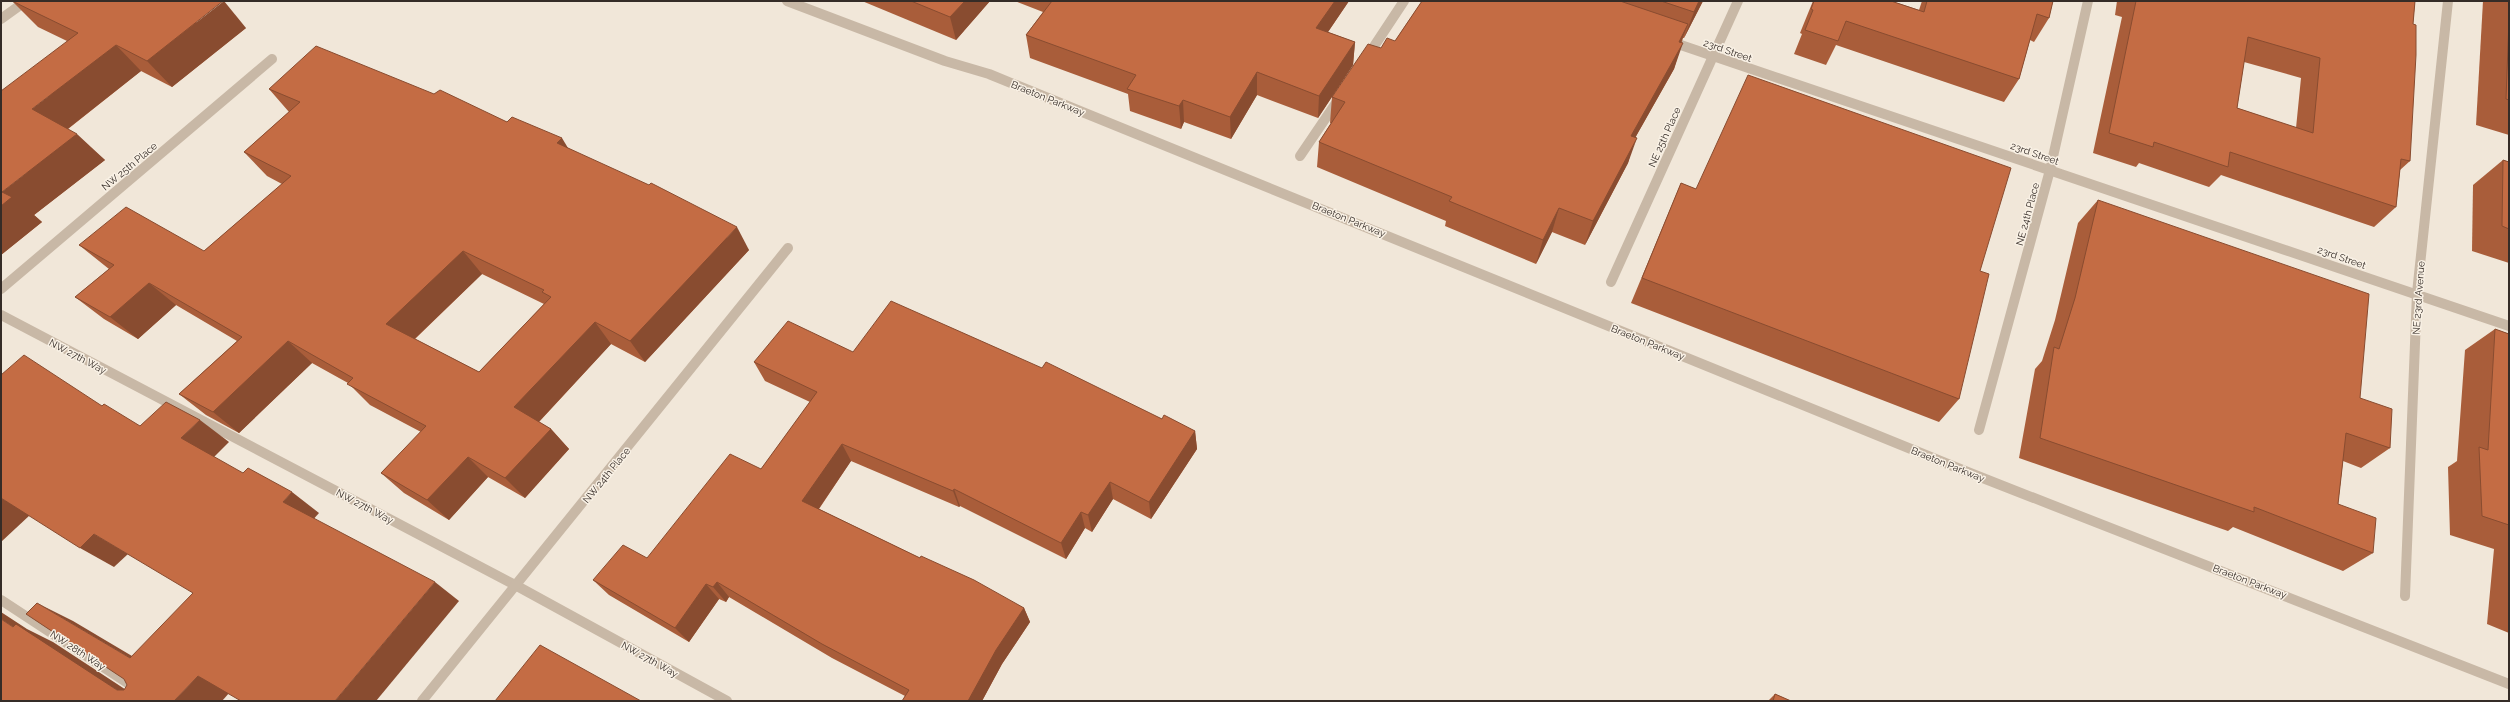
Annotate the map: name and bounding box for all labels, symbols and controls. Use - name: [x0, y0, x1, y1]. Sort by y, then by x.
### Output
- street label: 23rd Street: [1702, 37, 1754, 64]
- street label: Braeton Parkway: [1010, 79, 1087, 118]
- street label: NE 25th Place: [1646, 105, 1683, 169]
- street label: NW 25th Place: [100, 140, 159, 193]
- street label: 23rd Street: [2009, 140, 2061, 167]
- street label: NE 24th Place: [2014, 181, 2041, 247]
- street label: Braeton Parkway: [1311, 200, 1388, 239]
- street label: 23rd Street: [2316, 244, 2368, 271]
- street label: NE 23rd Avenue: [2410, 261, 2427, 335]
- street label: Braeton Parkway: [1610, 323, 1687, 362]
- street label: NW 27th Way: [47, 337, 109, 376]
- street label: NW 24th Place: [581, 445, 632, 505]
- street label: Braeton Parkway: [1910, 445, 1987, 484]
- street label: NW 27th Way: [334, 487, 396, 526]
- street label: Braeton Parkway: [2211, 562, 2289, 601]
- street label: NW 28th Way: [48, 628, 108, 673]
- street label: NW 27th Way: [620, 639, 680, 680]

